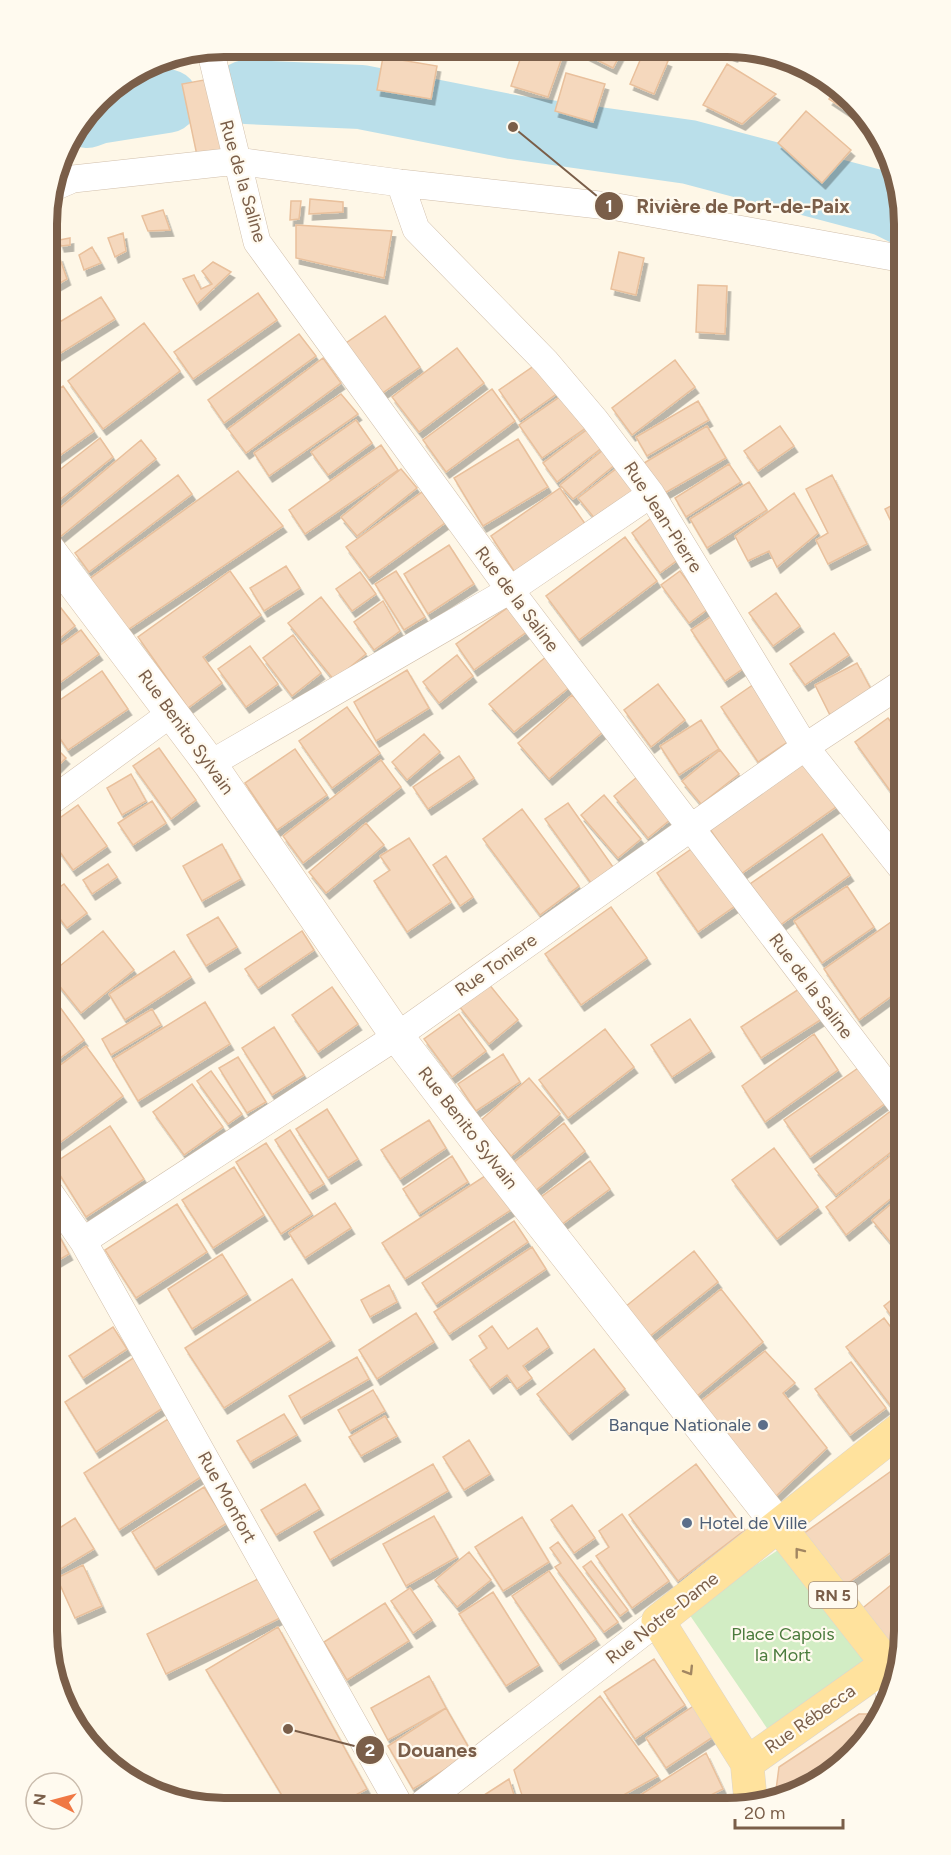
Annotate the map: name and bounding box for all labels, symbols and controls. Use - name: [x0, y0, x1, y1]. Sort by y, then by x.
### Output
- street label: Rue de la Saline: [215, 117, 271, 245]
- callout: Rivière de Port-de-Paix: [594, 187, 861, 225]
- text: Rivière de Port-de-Paix: [636, 194, 850, 218]
- text: 1: [605, 195, 613, 217]
- street label: Rue Jean-Pierre: [619, 457, 707, 577]
- street label: Rue de la Saline: [470, 542, 564, 656]
- street label: Rue Benito Sylvain: [133, 665, 239, 799]
- street label: Rue Toniere: [451, 929, 541, 1001]
- street label: Rue de la Saline: [764, 929, 858, 1043]
- street label: Rue Benito Sylvain: [413, 1062, 523, 1194]
- place label: Banque Nationale: [609, 1414, 751, 1436]
- marker: Banque Nationale: [756, 1418, 770, 1432]
- street label: Rue Monfort: [193, 1447, 261, 1547]
- place label: Hotel de Ville: [699, 1512, 807, 1534]
- marker: Hotel de Ville: [680, 1516, 694, 1530]
- one-way arrow: [796, 1548, 807, 1559]
- street label: Rue Notre-Dame: [601, 1567, 723, 1669]
- road number: RN 5: [809, 1582, 857, 1608]
- park label: Place Capois la Mort: [731, 1623, 835, 1666]
- one-way arrow: [682, 1665, 694, 1675]
- street label: Rue Rébecca: [760, 1680, 860, 1758]
- callout: Douanes: [355, 1731, 488, 1769]
- text: Douanes: [397, 1738, 477, 1762]
- text: 2: [365, 1739, 375, 1761]
- north arrow: [24, 1771, 84, 1831]
- text: N: [29, 1792, 50, 1807]
- scale bar: [735, 1792, 843, 1830]
- text: 20 m: [744, 1802, 785, 1824]

